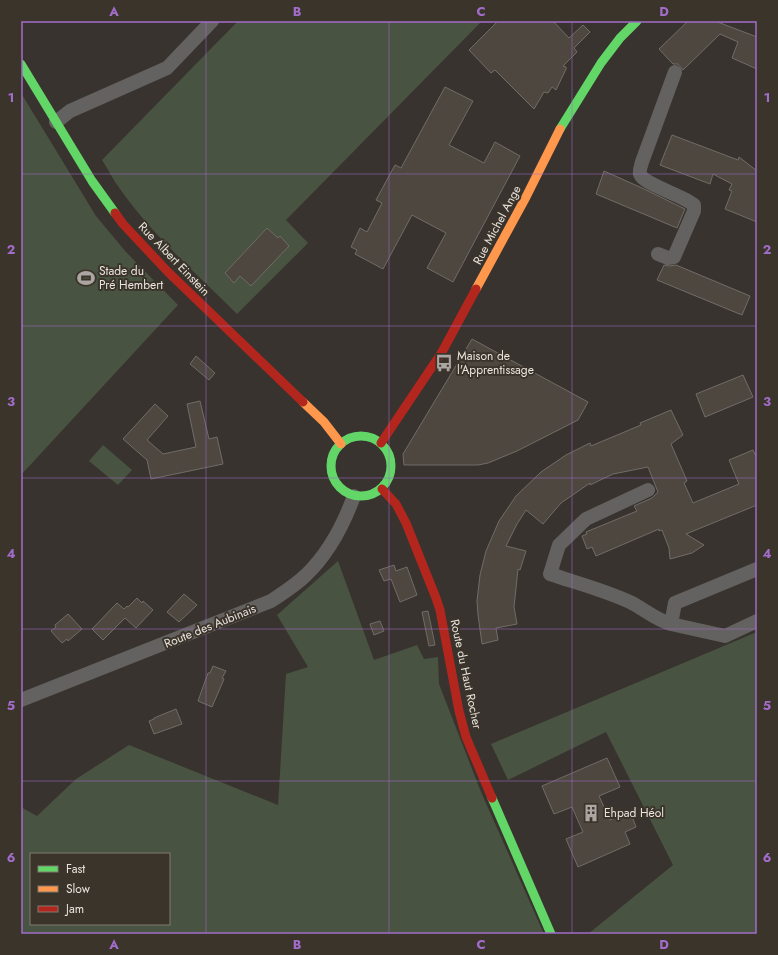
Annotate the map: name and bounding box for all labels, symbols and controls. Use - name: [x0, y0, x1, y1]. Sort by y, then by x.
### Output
- text: A: [108, 2, 119, 21]
- text: B: [293, 2, 302, 21]
- text: C: [476, 2, 486, 21]
- text: D: [659, 2, 669, 21]
- text: 1: [8, 88, 14, 107]
- text: 1: [764, 88, 770, 107]
- street label: Rue Michel Ange: [469, 182, 525, 268]
- street label: Rue Albert Einstein: [134, 218, 214, 300]
- text: 2: [7, 240, 15, 259]
- text: 2: [763, 240, 771, 259]
- place label: Stade du Pré Hembert: [99, 262, 163, 294]
- sports icon: Stade du Pré Hembert: [76, 268, 96, 288]
- place label: Maison de l'Apprentissage: [457, 347, 534, 379]
- bus stop icon: Maison de l'Apprentissage: [434, 353, 454, 373]
- text: 3: [7, 392, 15, 411]
- text: 3: [763, 392, 771, 411]
- text: 4: [6, 544, 16, 563]
- text: 4: [762, 544, 772, 563]
- street label: Route des Aubinais: [161, 599, 259, 653]
- street label: Route du Haut Rocher: [446, 617, 487, 731]
- text: 5: [7, 696, 15, 715]
- text: 5: [763, 696, 771, 715]
- building icon: Ehpad Héol: [581, 803, 601, 823]
- place label: Ehpad Héol: [604, 804, 664, 822]
- text: 6: [7, 848, 16, 867]
- text: 6: [763, 848, 772, 867]
- legend: [30, 853, 170, 925]
- text: Fast: [66, 860, 85, 878]
- text: Slow: [66, 880, 91, 898]
- text: Jam: [64, 900, 84, 918]
- text: A: [108, 935, 119, 954]
- text: B: [293, 935, 302, 954]
- text: C: [476, 935, 486, 954]
- text: D: [659, 935, 669, 954]

